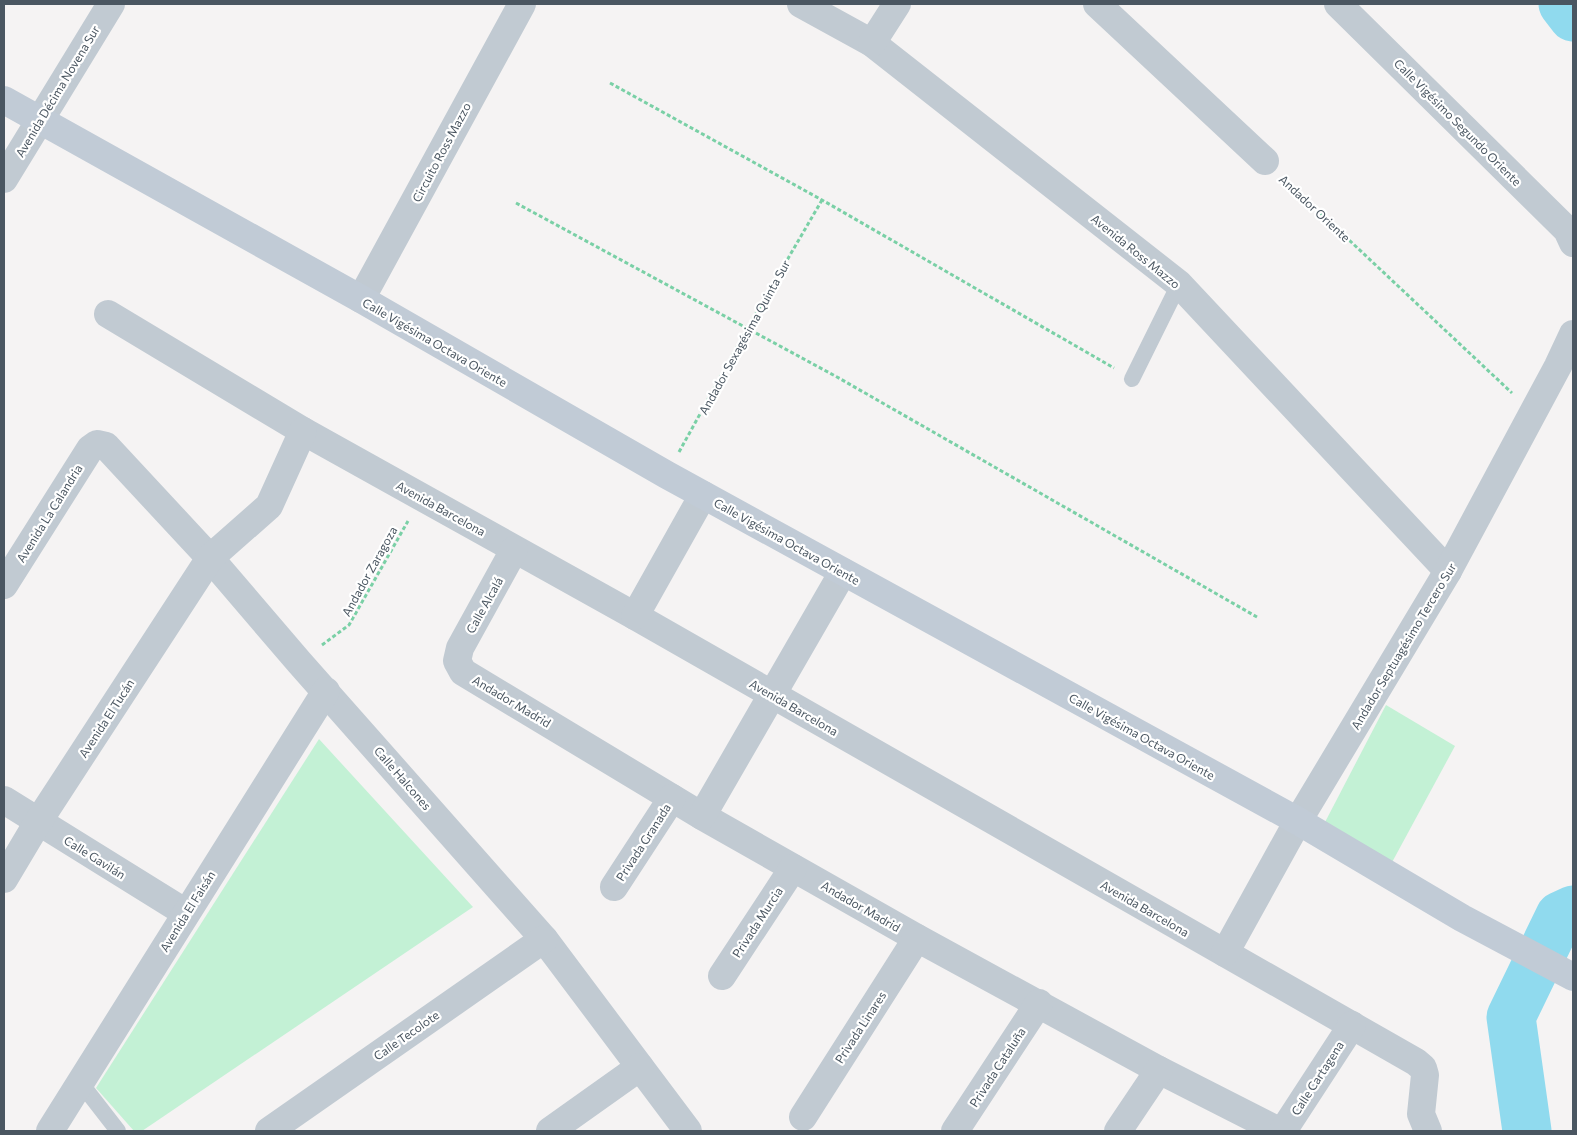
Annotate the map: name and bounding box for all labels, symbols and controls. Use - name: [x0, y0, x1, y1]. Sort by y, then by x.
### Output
- street label: Avenida Décima Novena Sur: [12, 22, 102, 159]
- street label: Calle Vigésimo Segundo Oriente: [1392, 56, 1524, 188]
- street label: Circuito Ross Mazzo: [409, 100, 473, 204]
- street label: Andador Oriente: [1277, 172, 1353, 244]
- street label: Avenida Ross Mazzo: [1089, 211, 1183, 291]
- street label: Andador Sexagésima Quinta Sur: [696, 257, 792, 417]
- street label: Calle Vigésima Octava Oriente: [360, 295, 510, 389]
- street label: Avenida La Calandria: [13, 461, 85, 565]
- street label: Avenida Barcelona: [394, 478, 488, 538]
- street label: Calle Vigésima Octava Oriente: [712, 495, 862, 587]
- street label: Andador Zaragoza: [338, 524, 400, 618]
- street label: Andador Septuagésimo Tercero Sur: [1348, 560, 1458, 732]
- street label: Calle Alcalá: [463, 574, 505, 636]
- street label: Andador Madrid: [470, 672, 554, 730]
- street label: Avenida El Tucán: [75, 676, 137, 760]
- street label: Avenida Barcelona: [747, 676, 841, 738]
- street label: Calle Vigésima Octava Oriente: [1067, 690, 1217, 782]
- street label: Calle Halcones: [372, 743, 434, 813]
- street label: Privada Granada: [613, 801, 673, 883]
- street label: Calle Gavilán: [62, 833, 128, 881]
- street label: Avenida El Faisán: [157, 868, 217, 954]
- street label: Avenida Barcelona: [1098, 877, 1192, 939]
- street label: Andador Madrid: [819, 878, 903, 934]
- street label: Privada Murcia: [729, 884, 785, 960]
- street label: Privada Linares: [832, 989, 888, 1065]
- street label: Calle Tecolote: [371, 1007, 441, 1063]
- street label: Privada Cataluña: [966, 1025, 1028, 1109]
- street label: Calle Cartagena: [1288, 1038, 1346, 1118]

